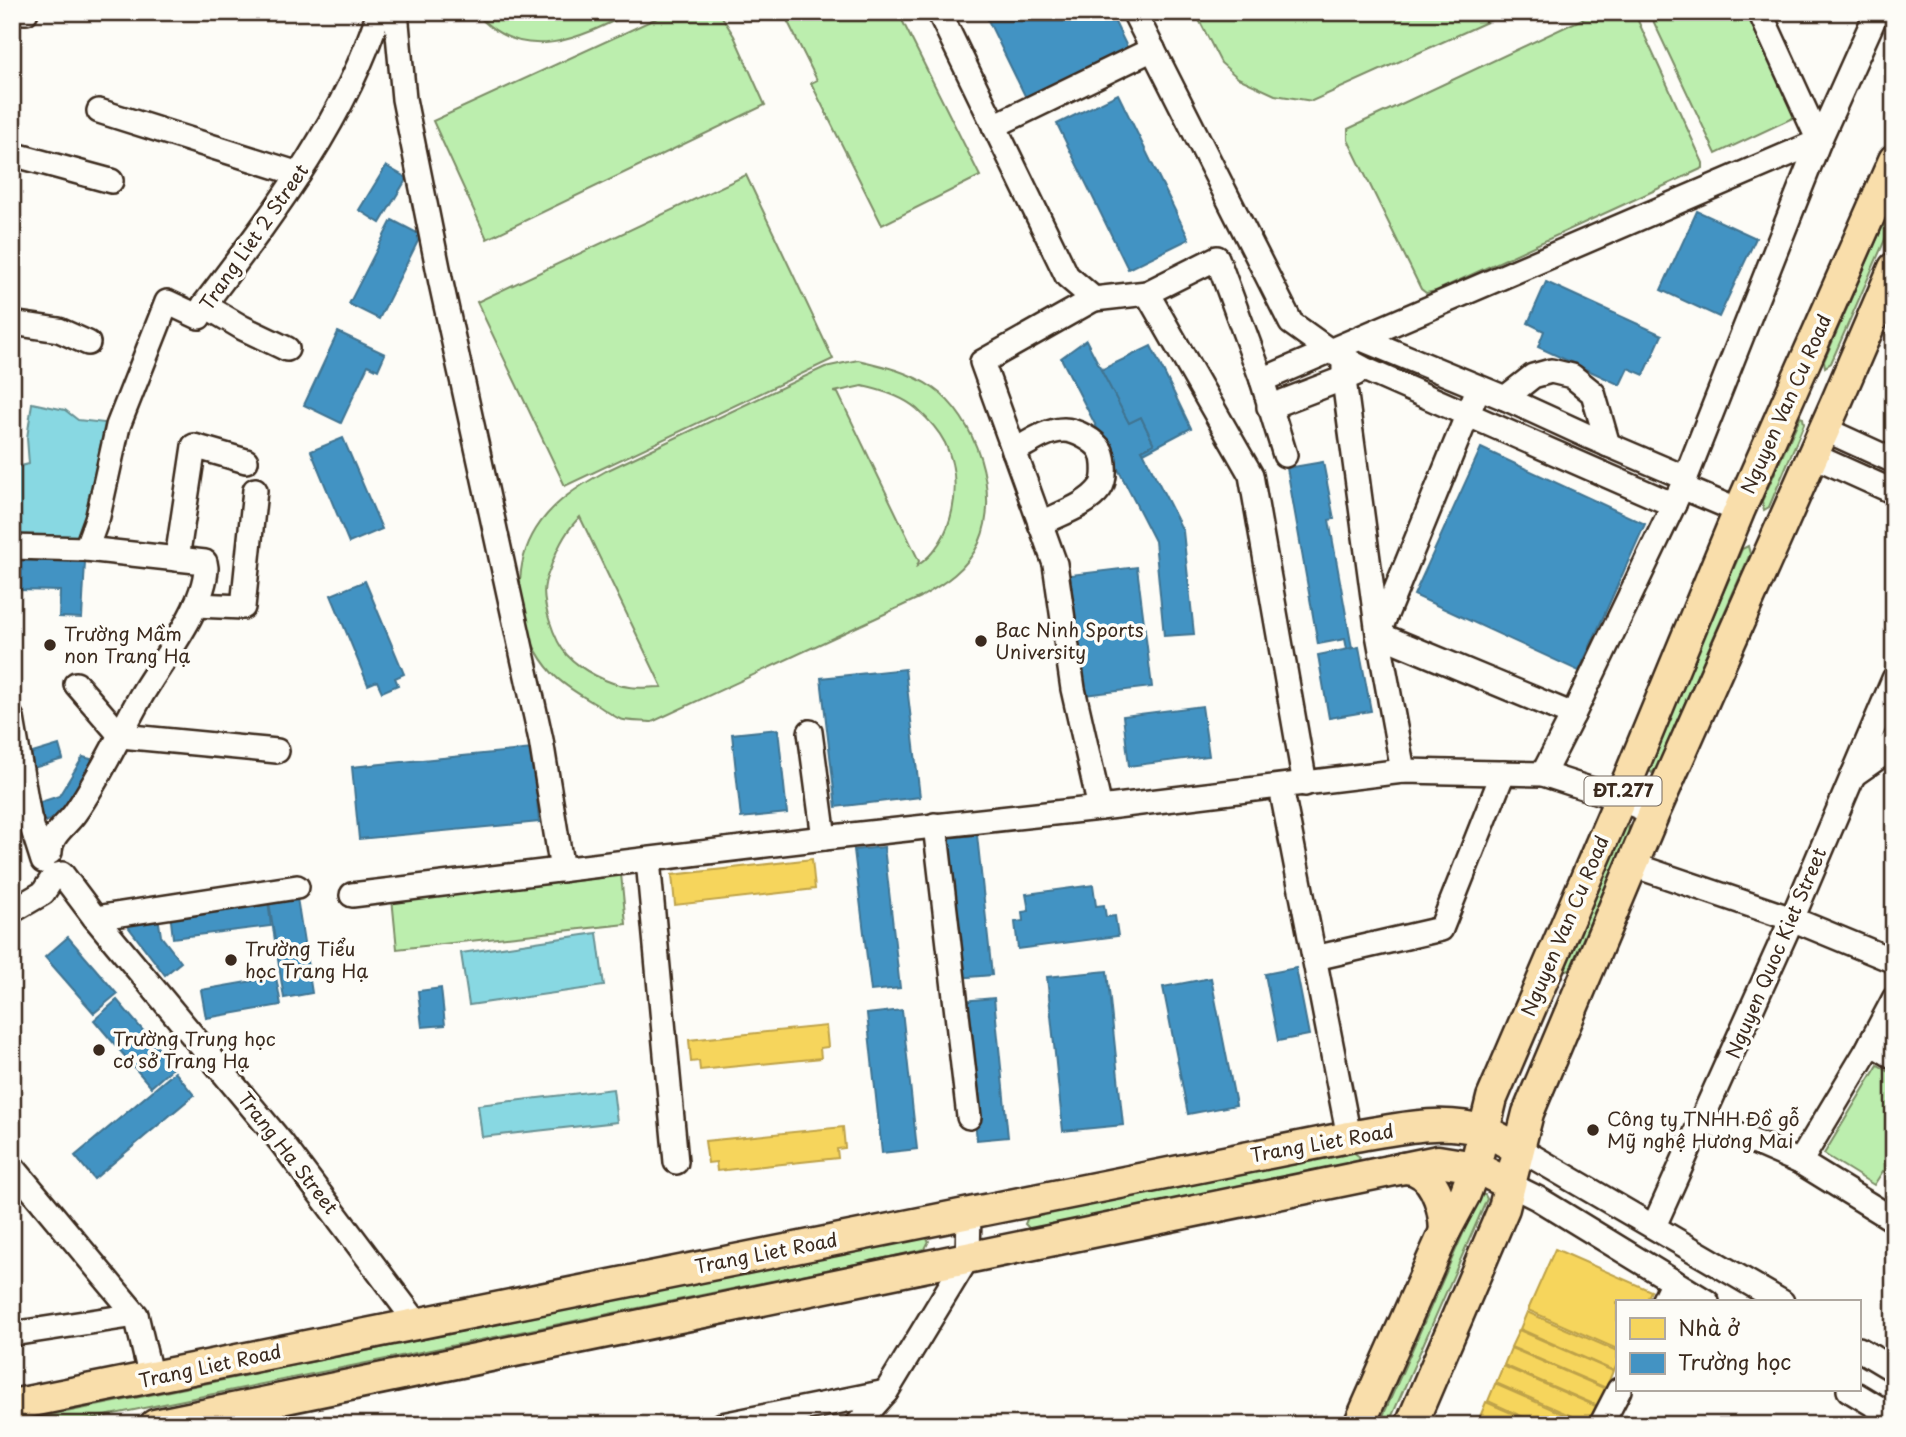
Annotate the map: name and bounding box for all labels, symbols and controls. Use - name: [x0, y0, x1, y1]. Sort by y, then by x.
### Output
- street label: Trang Liet 2 Street: [192, 157, 314, 315]
- street label: Nguyen Van Cu Road: [1733, 309, 1837, 498]
- place label: Bac Ninh Sports University: [995, 615, 1144, 665]
- place label: Trường Mầm non Trang Hạ: [64, 619, 190, 669]
- marker: Bac Ninh Sports University: [973, 633, 989, 649]
- marker: Trường Mầm non Trang Hạ: [42, 637, 58, 653]
- road number: ĐT.277: [1584, 776, 1662, 806]
- street label: Nguyen Van Cu Road: [1513, 831, 1615, 1020]
- street label: Nguyen Quoc Kiet Street: [1718, 843, 1832, 1062]
- place label: Trường Tiểu học Trang Hạ: [245, 934, 368, 984]
- marker: Trường Tiểu học Trang Hạ: [223, 952, 239, 968]
- place label: Trường Trung học cơ sở Trang Hạ: [113, 1024, 276, 1074]
- marker: Trường Trung học cơ sở Trang Hạ: [91, 1042, 107, 1058]
- street label: Trang Ha Street: [232, 1085, 346, 1220]
- place label: Công ty TNHH Đồ gỗ Mỹ nghệ Hương Mai: [1607, 1104, 1800, 1154]
- street label: Trang Liet Road: [1248, 1116, 1396, 1168]
- marker: Công ty TNHH Đồ gỗ Mỹ nghệ Hương Mai: [1585, 1122, 1601, 1138]
- street label: Trang Liet Road: [692, 1224, 840, 1280]
- legend: [1616, 1300, 1860, 1392]
- text: Nhà ở: [1678, 1311, 1740, 1343]
- street label: Trang Liet Road: [136, 1336, 284, 1394]
- text: Trường học: [1678, 1345, 1791, 1377]

